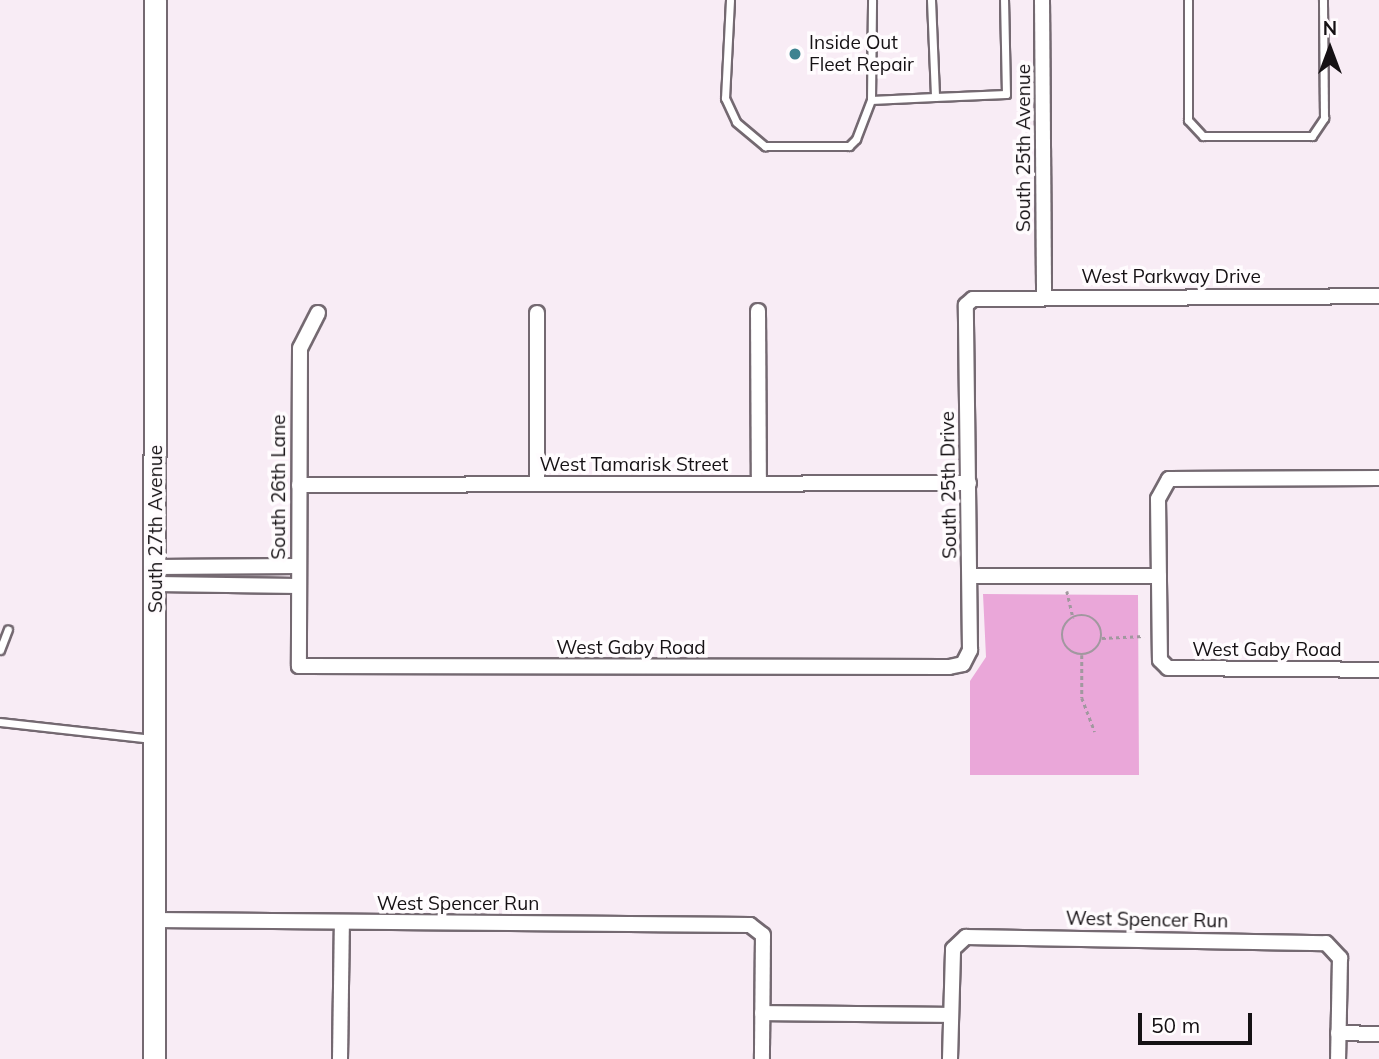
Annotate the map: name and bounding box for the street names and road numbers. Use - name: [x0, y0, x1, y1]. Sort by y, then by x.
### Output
- street label: South 25th Avenue: [1013, 64, 1035, 232]
- street label: West Parkway Drive: [1081, 266, 1261, 288]
- street label: South 25th Drive: [936, 411, 962, 559]
- street label: South 26th Lane: [268, 414, 290, 560]
- street label: South 27th Avenue: [145, 445, 167, 613]
- street label: West Tamarisk Street: [540, 454, 728, 476]
- street label: West Gaby Road: [556, 637, 706, 659]
- street label: West Gaby Road: [1192, 639, 1342, 661]
- street label: West Spencer Run: [377, 893, 539, 915]
- street label: West Spencer Run: [1065, 907, 1229, 933]

